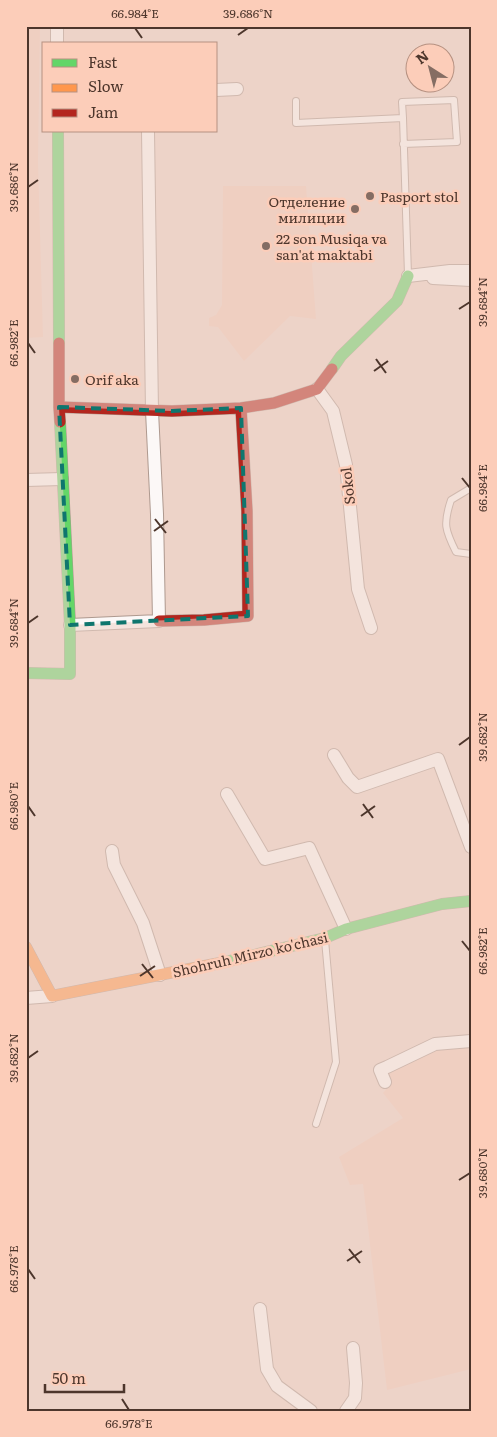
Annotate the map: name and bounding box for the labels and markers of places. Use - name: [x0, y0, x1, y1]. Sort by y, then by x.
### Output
- place label: Pasport stol: [380, 186, 459, 206]
- marker: Pasport stol: [364, 190, 376, 202]
- place label: Отделение милиции: [269, 191, 345, 227]
- marker: Отделение милиции: [349, 203, 361, 215]
- place label: 22 son Musiqa va san'at maktabi: [276, 228, 387, 264]
- marker: 22 son Musiqa va san'at maktabi: [260, 240, 272, 252]
- place label: Orif aka: [85, 369, 139, 389]
- marker: Orif aka: [69, 373, 81, 385]

